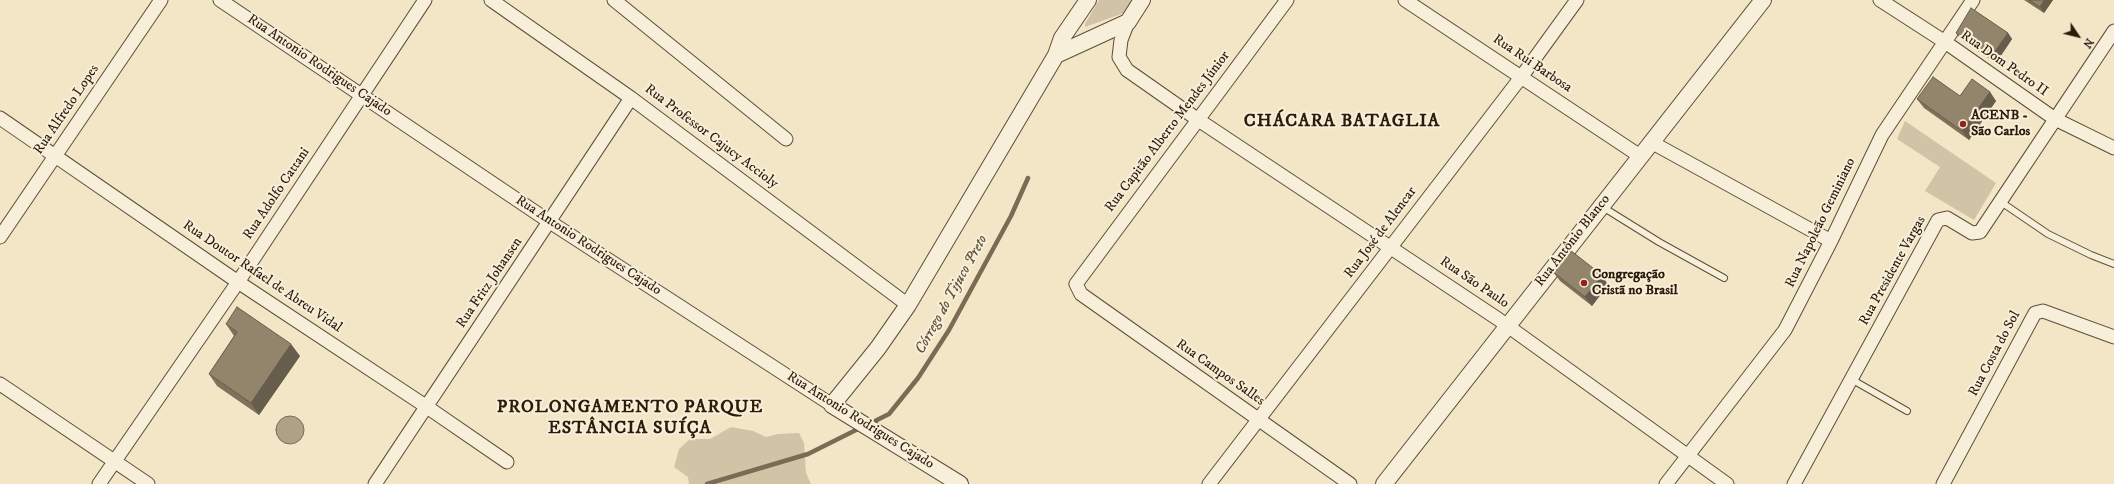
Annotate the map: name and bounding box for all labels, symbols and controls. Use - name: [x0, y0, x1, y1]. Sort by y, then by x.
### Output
- street label: Rua Antonio Rodrigues Cajado: [244, 11, 394, 121]
- north arrow: [2058, 16, 2098, 56]
- street label: Rua Dom Pedro II: [1957, 28, 2051, 100]
- street label: Rua Rui Barbosa: [1489, 31, 1575, 97]
- text: N: [2080, 35, 2096, 51]
- street label: Rua Capitão Alberto Mendes Júnior: [1102, 48, 1234, 216]
- street label: Rua Alfredo Lopes: [31, 62, 103, 158]
- street label: Rua Professor Cajucy Accioly: [641, 81, 781, 193]
- place label: ACENB - São Carlos: [1971, 108, 2030, 140]
- district label: CHÁCARA BATAGLIA: [1244, 111, 1440, 133]
- marker: ACENB - São Carlos: [1958, 119, 1968, 129]
- street label: Rua Adolfo Cattani: [240, 145, 314, 243]
- street label: Rua Napoleão Geminiano: [1782, 155, 1860, 291]
- street label: Rua José de Alencar: [1341, 184, 1421, 282]
- street label: Rua Antônio Blanco: [1532, 192, 1614, 290]
- street label: Rua Antonio Rodrigues Cajado: [512, 193, 664, 299]
- street label: Rua Presidente Vargas: [1856, 213, 1930, 329]
- street label: Rua Doutor Rafael de Abreu Vidal: [179, 217, 345, 337]
- water label: Córrego do Tijuco Preto: [912, 232, 992, 358]
- street label: Rua Fritz Johansen: [453, 234, 527, 332]
- street label: Rua São Paulo: [1436, 254, 1512, 312]
- place label: Congregação Cristã no Brasil: [1592, 267, 1678, 300]
- marker: Congregação Cristã no Brasil: [1579, 278, 1589, 288]
- street label: Rua Costa do Sol: [1965, 308, 2025, 400]
- street label: Rua Campos Salles: [1172, 336, 1268, 410]
- street label: Rua Antonio Rodrigues Cajado: [783, 369, 937, 473]
- district label: PROLONGAMENTO PARQUE ESTÂNCIA SUÍÇA: [497, 397, 763, 440]

